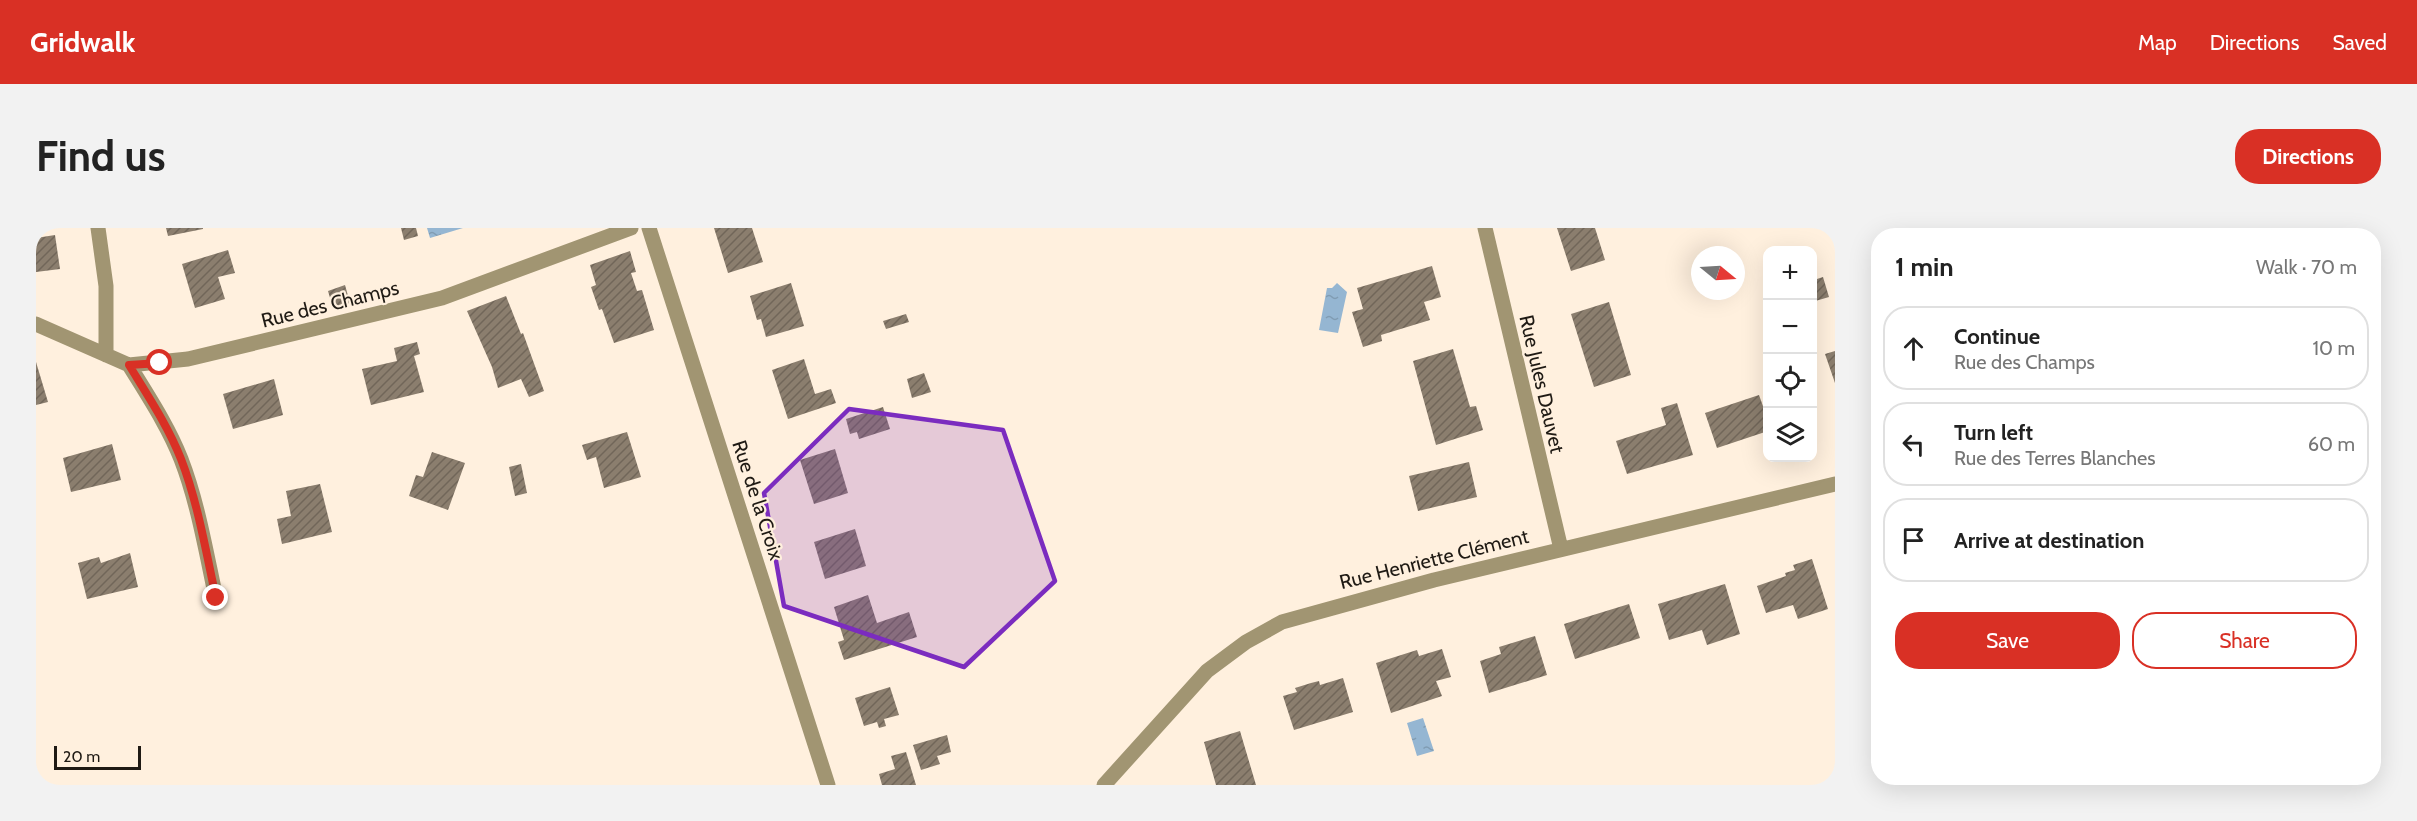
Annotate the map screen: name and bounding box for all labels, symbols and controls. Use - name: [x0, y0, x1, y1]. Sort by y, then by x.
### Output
- text: Gridwalk: [30, 25, 135, 59]
- text: Map: [2138, 30, 2177, 55]
- text: Directions: [2210, 30, 2299, 55]
- text: Saved: [2332, 30, 2387, 55]
- button: Directions: [2235, 129, 2381, 184]
- text: Find us: [36, 130, 165, 182]
- north arrow: [1691, 246, 1745, 300]
- map controls: [1763, 246, 1817, 462]
- button: +: [1763, 246, 1817, 300]
- text: 1 min: [1895, 251, 1954, 283]
- text: Walk · 70 m: [2256, 255, 2357, 279]
- street label: Rue des Champs: [259, 275, 401, 333]
- button: −: [1763, 300, 1817, 354]
- street label: Rue Jules Dauvet: [1514, 313, 1570, 456]
- text: Continue: [1954, 323, 2040, 350]
- icon: ahead: [1897, 332, 1930, 365]
- text: 10 m: [2312, 336, 2355, 360]
- route start: [146, 349, 172, 375]
- text: Rue des Champs: [1954, 350, 2095, 374]
- button: locate: [1763, 354, 1817, 408]
- button: layers: [1763, 408, 1817, 462]
- text: Turn left: [1954, 419, 2033, 446]
- icon: left: [1897, 428, 1930, 461]
- text: 60 m: [2308, 432, 2355, 456]
- street label: Rue de la Croix: [727, 437, 789, 563]
- text: Rue des Terres Blanches: [1954, 446, 2156, 470]
- street label: Rue Henriette Clément: [1337, 524, 1531, 594]
- icon: arrive: [1897, 524, 1930, 557]
- text: Arrive at destination: [1954, 527, 2144, 554]
- route end: [202, 584, 228, 610]
- button: Save: [1895, 612, 2120, 669]
- button: Share: [2132, 612, 2357, 669]
- scale bar: [54, 743, 141, 770]
- text: 20 m: [63, 747, 100, 766]

